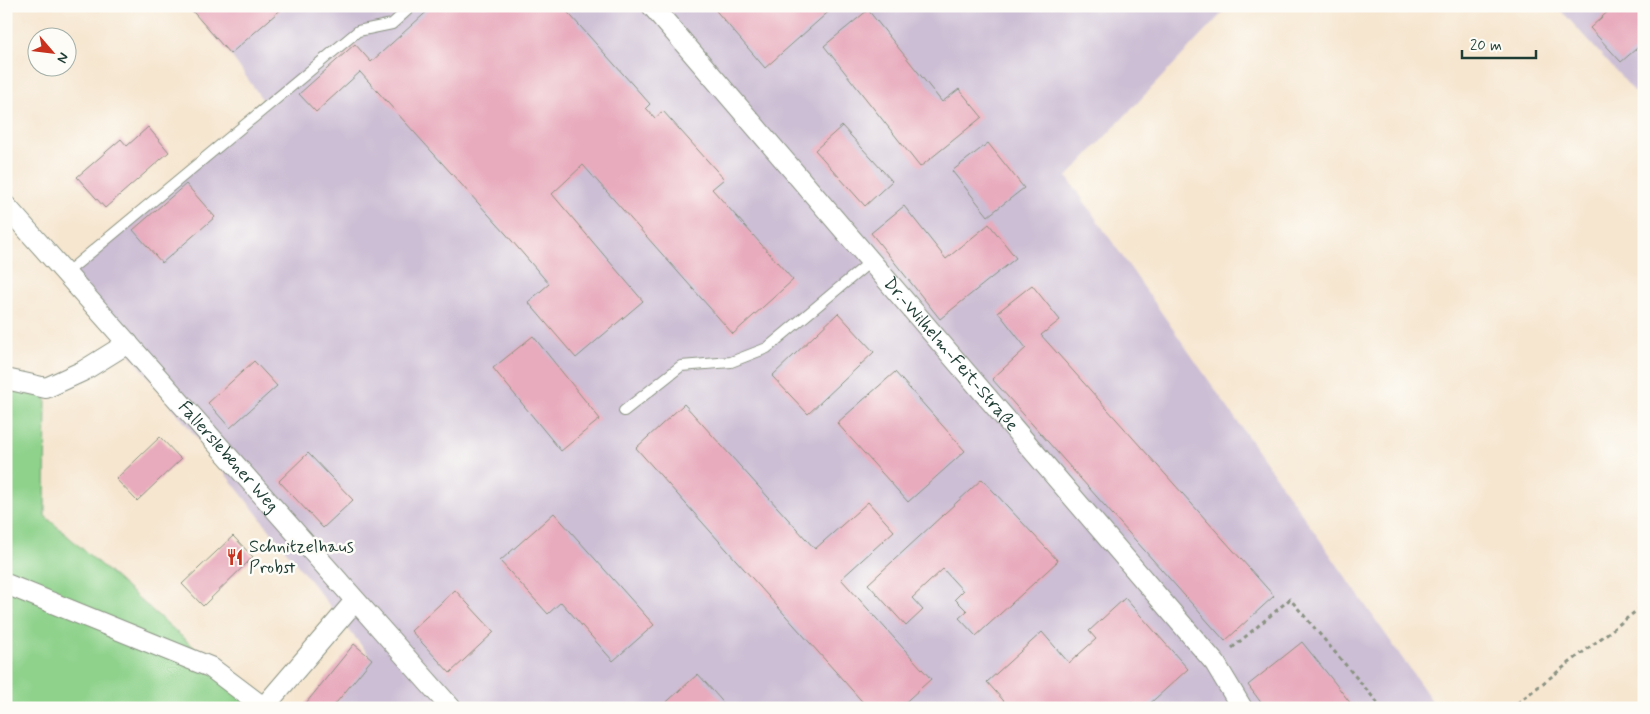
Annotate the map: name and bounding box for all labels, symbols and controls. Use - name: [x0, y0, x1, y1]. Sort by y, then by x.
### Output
- north arrow: [28, 28, 78, 78]
- scale bar: [1462, 28, 1536, 60]
- text: 20 m: [1470, 36, 1502, 56]
- text: N: [52, 49, 73, 66]
- street label: Dr.-Wilhelm-Feit-Straße: [878, 272, 1024, 437]
- street label: Fallerslebener Weg: [172, 396, 284, 517]
- place label: Schnitzelhaus Probst: [249, 535, 354, 580]
- restaurant icon: Schnitzelhaus Probst: [225, 547, 245, 567]

